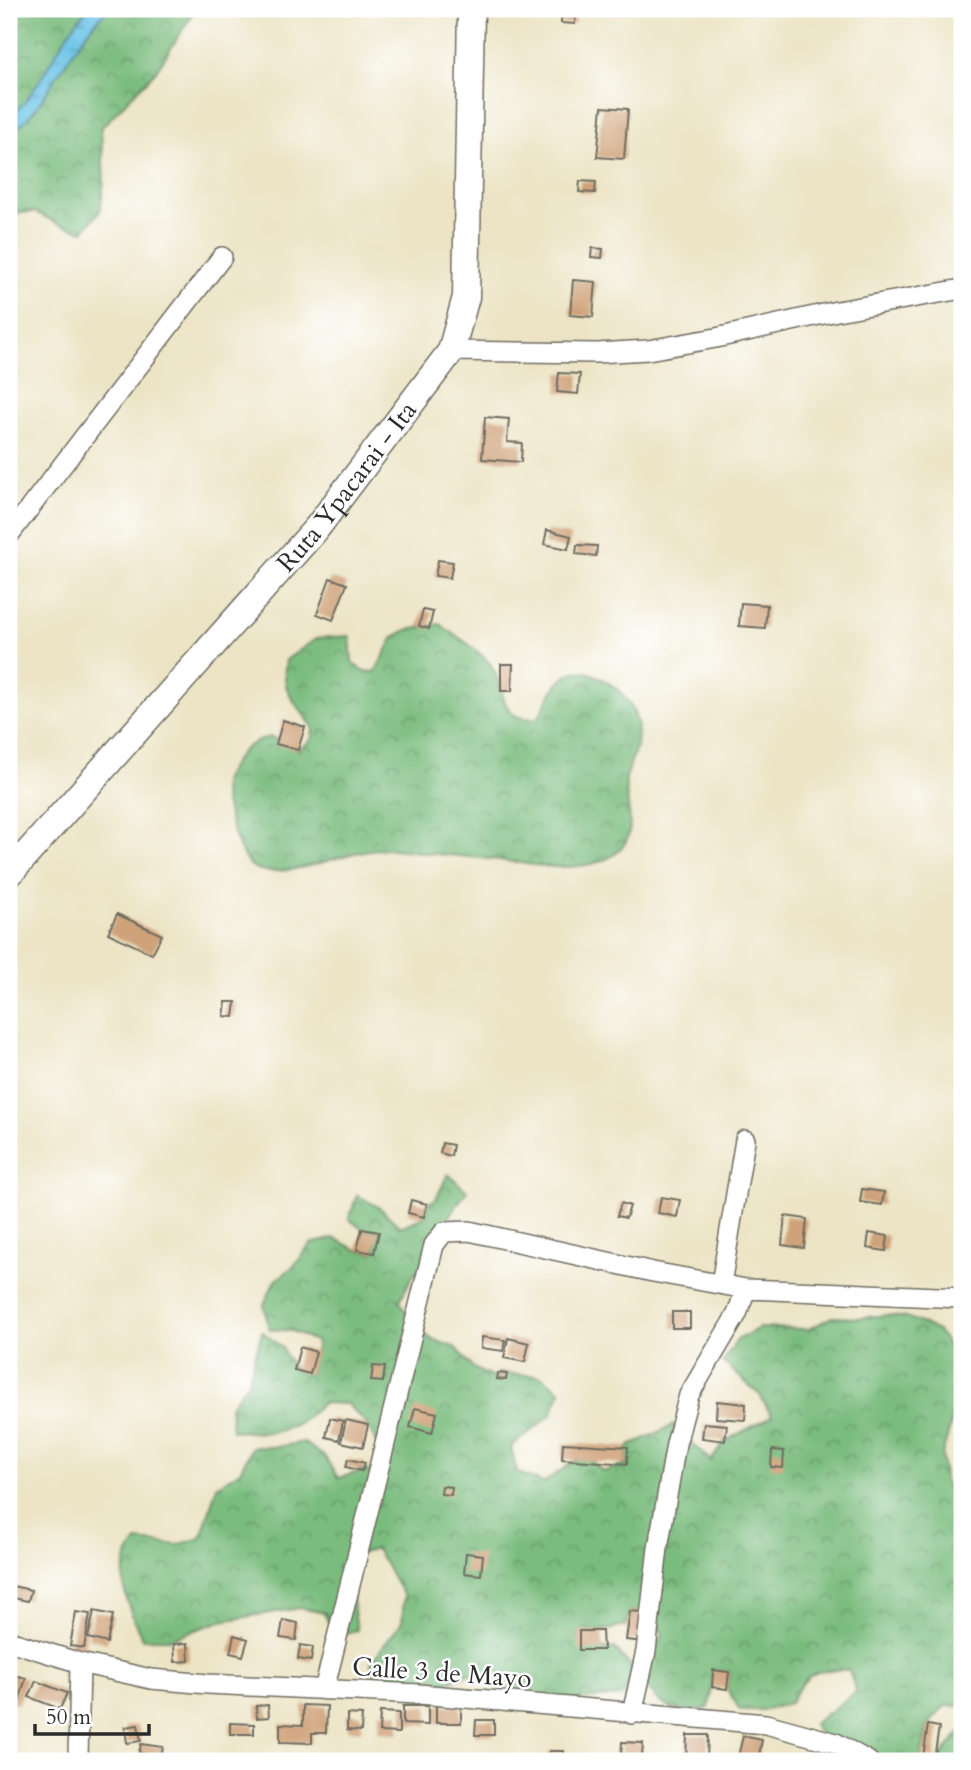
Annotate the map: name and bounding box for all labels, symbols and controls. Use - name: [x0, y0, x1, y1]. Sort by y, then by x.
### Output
- street label: Ruta Ypacarai - Ita: [269, 394, 425, 580]
- street label: Calle 3 de Mayo: [351, 1649, 533, 1696]
- scale bar: [35, 1693, 149, 1737]
- text: 50 m: [46, 1703, 91, 1732]

